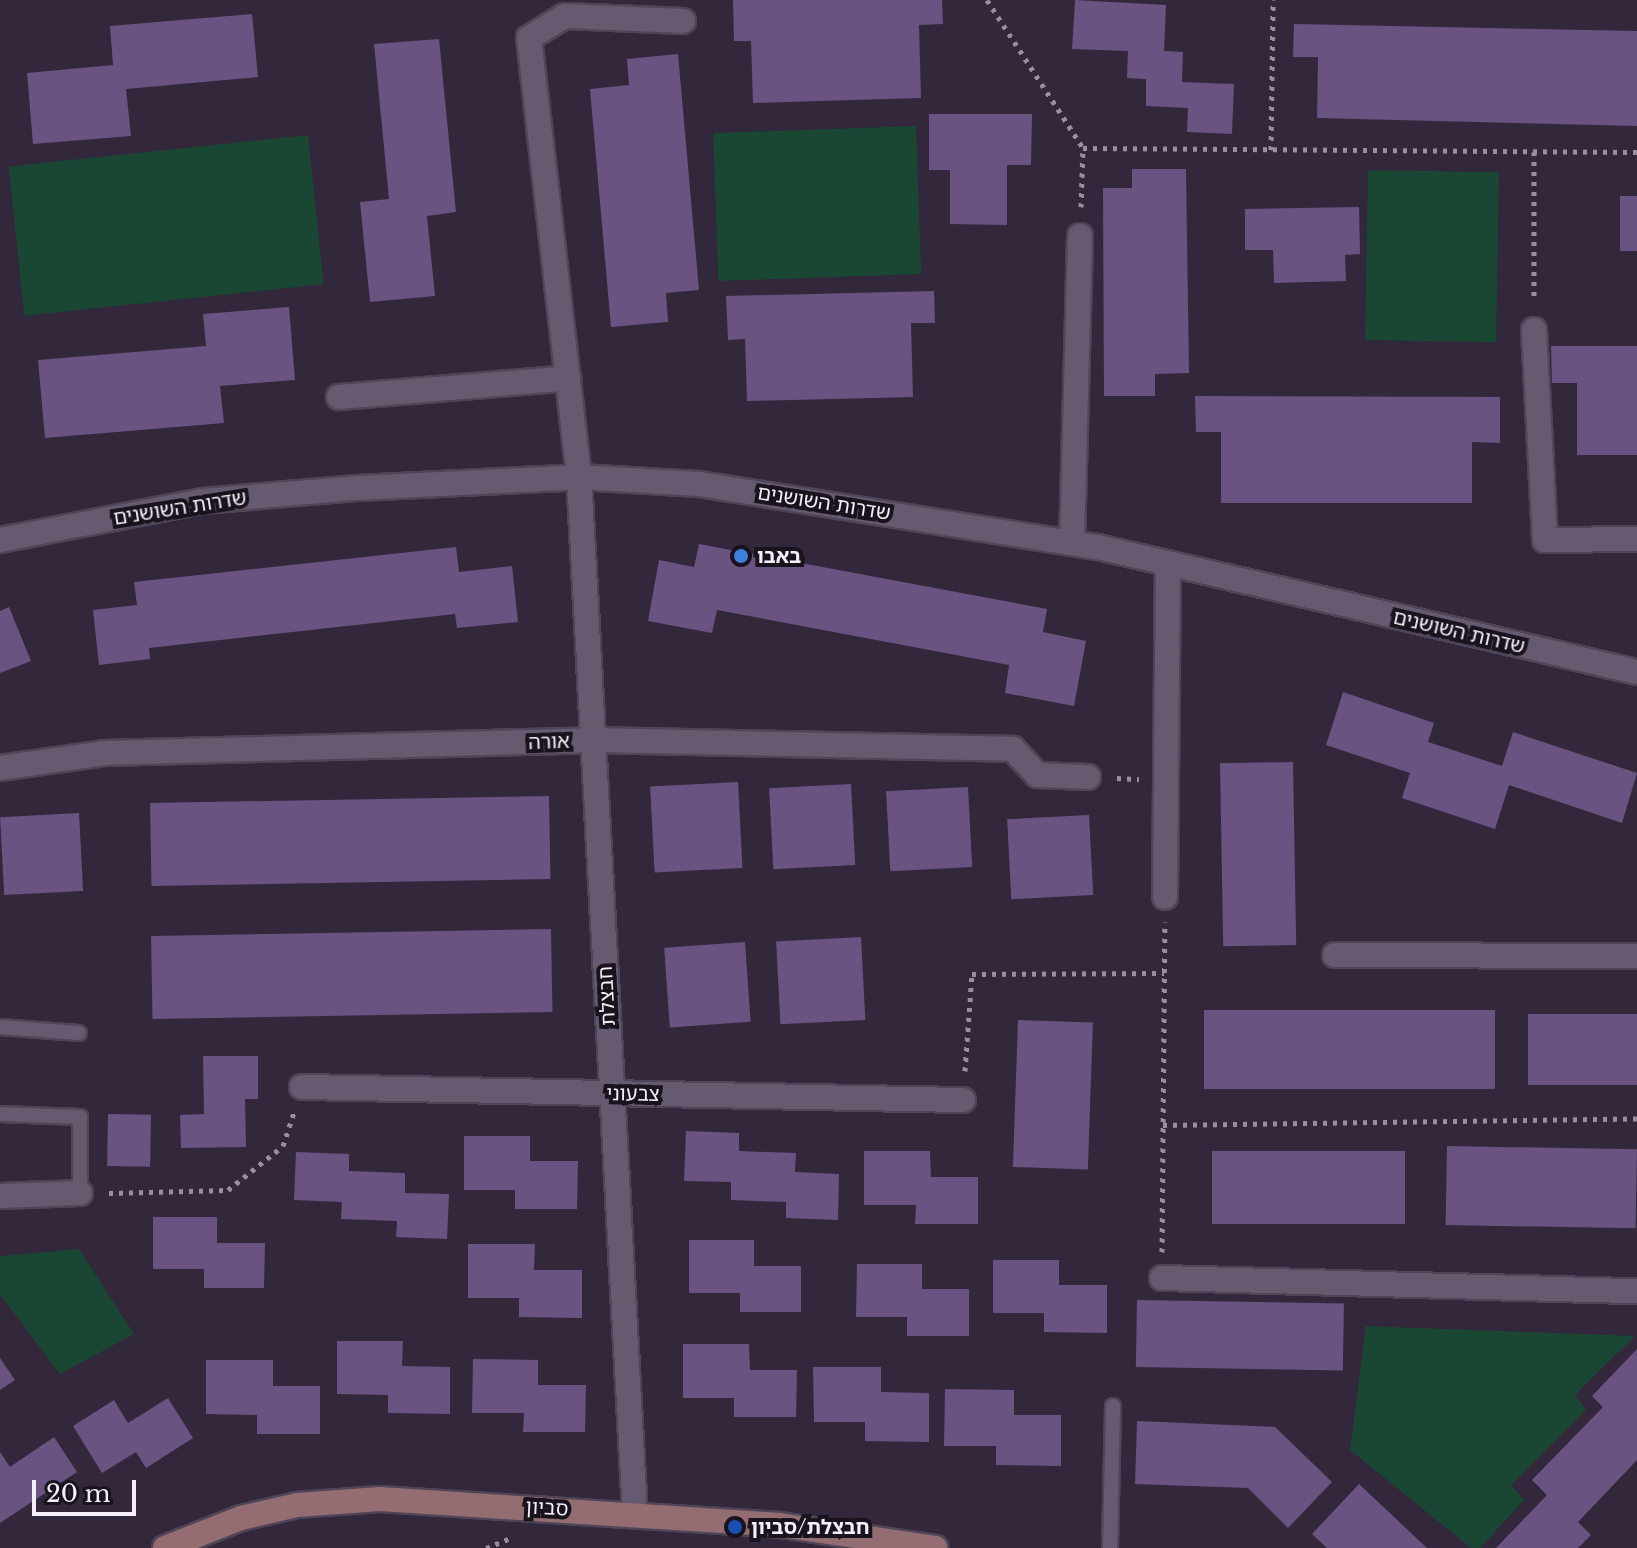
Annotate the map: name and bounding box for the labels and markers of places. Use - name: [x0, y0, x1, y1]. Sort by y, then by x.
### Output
- place label: באבו: [757, 544, 801, 568]
- marker: באבו: [732, 547, 750, 565]
- place label: חבצלת/סביון: [751, 1515, 869, 1539]
- marker: חבצלת/סביון: [726, 1518, 744, 1536]

